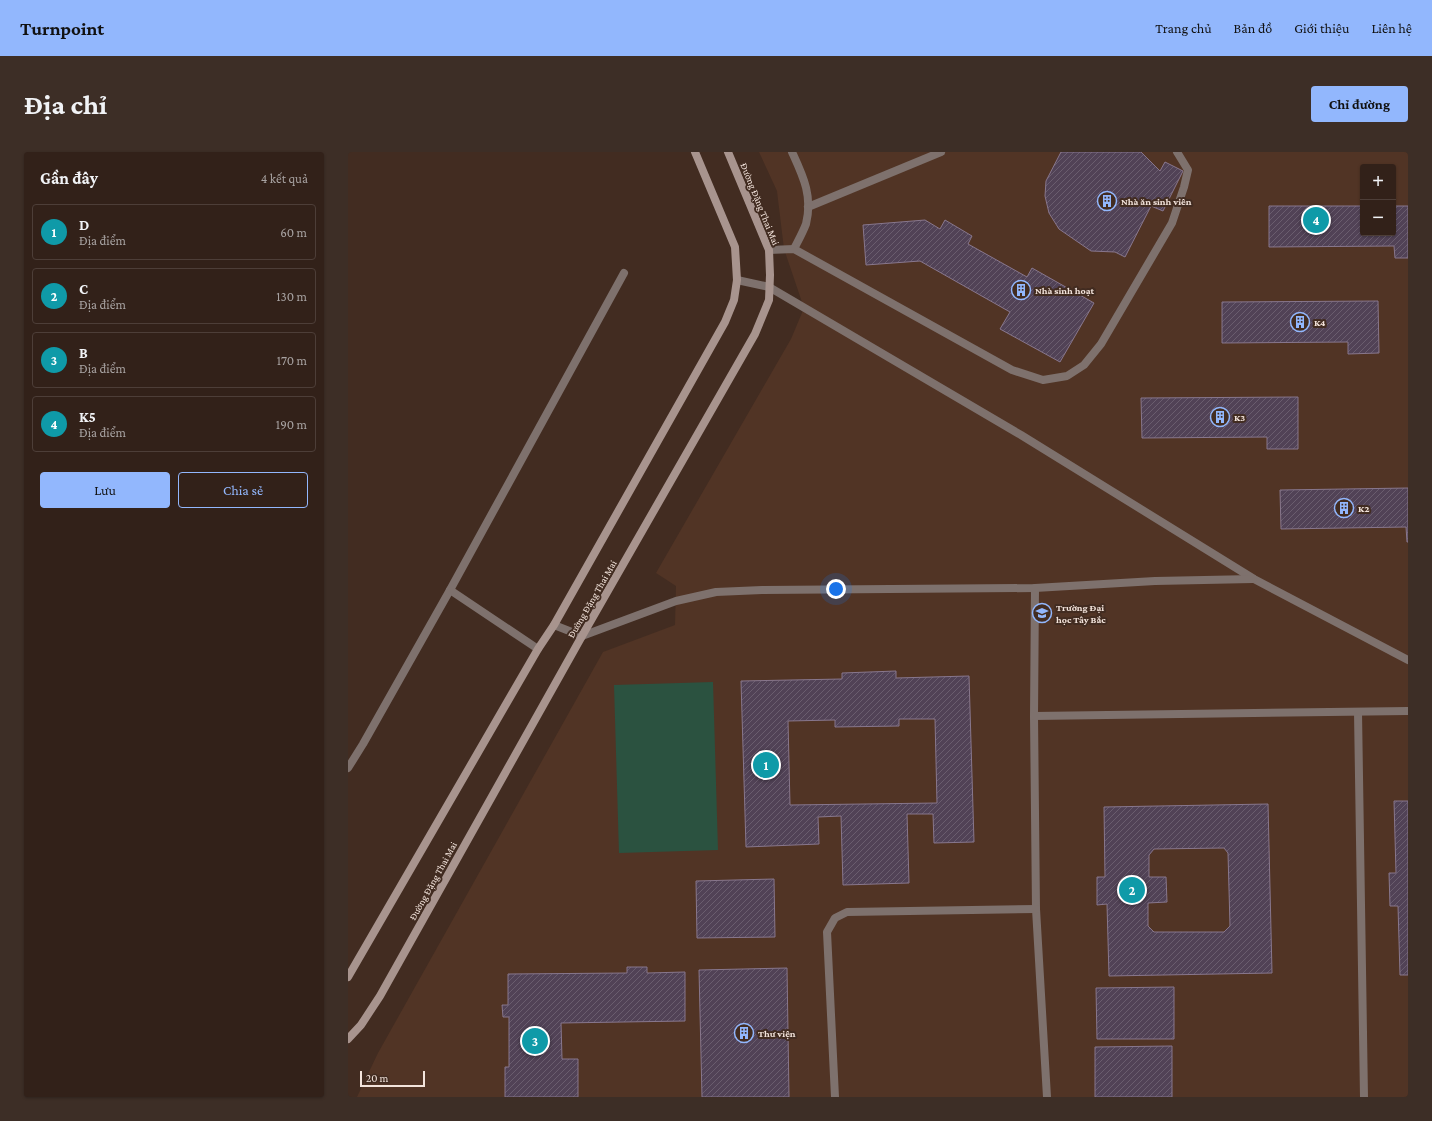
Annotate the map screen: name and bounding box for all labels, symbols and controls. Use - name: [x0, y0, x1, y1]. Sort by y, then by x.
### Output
- text: Turnpoint: [20, 18, 104, 39]
- text: Trang chủ: [1155, 20, 1212, 36]
- text: Bản đồ: [1234, 20, 1272, 36]
- text: Giới thiệu: [1294, 20, 1349, 36]
- text: Liên hệ: [1371, 20, 1412, 36]
- button: Chỉ đường: [1311, 86, 1408, 122]
- text: Địa chỉ: [24, 89, 107, 120]
- street label: Đường Đặng Thai Mai: [738, 161, 782, 247]
- map controls: [1360, 164, 1396, 236]
- button: +: [1360, 164, 1396, 200]
- text: Gần đây: [40, 169, 98, 188]
- text: 4 kết quả: [261, 171, 308, 186]
- building icon: Nhà ăn sinh viên: [1096, 190, 1118, 212]
- place label: Nhà ăn sinh viên: [1121, 196, 1192, 207]
- button: −: [1360, 200, 1396, 236]
- pin: 4: [1303, 205, 1329, 235]
- text: D: [79, 217, 89, 233]
- text: 1: [52, 225, 56, 240]
- text: 60 m: [280, 225, 307, 240]
- text: Địa điểm: [79, 233, 126, 248]
- building icon: Nhà sinh hoạt: [1010, 279, 1032, 301]
- text: C: [79, 281, 88, 297]
- place label: Nhà sinh hoạt: [1035, 285, 1095, 296]
- text: 2: [51, 289, 57, 304]
- text: 130 m: [276, 289, 307, 304]
- text: Địa điểm: [79, 297, 126, 312]
- building icon: K4: [1289, 311, 1311, 333]
- place label: K4: [1314, 317, 1326, 328]
- text: B: [79, 345, 88, 361]
- text: 3: [51, 353, 57, 368]
- text: 170 m: [277, 353, 307, 368]
- text: Địa điểm: [79, 361, 126, 376]
- building icon: K3: [1209, 406, 1231, 428]
- text: K5: [79, 409, 96, 425]
- place label: K3: [1234, 412, 1245, 423]
- text: 4: [50, 417, 58, 432]
- text: 190 m: [276, 417, 307, 432]
- text: Địa điểm: [79, 425, 126, 440]
- button: Lưu: [40, 472, 170, 508]
- button: Chia sẻ: [178, 472, 308, 508]
- building icon: K2: [1333, 497, 1355, 519]
- place label: K2: [1358, 503, 1369, 514]
- street label: Đường Đặng Thai Mai: [565, 558, 619, 640]
- your location: [826, 579, 846, 599]
- school or university icon: Trường Đại học Tây Bắc: [1031, 602, 1053, 624]
- place label: Trường Đại học Tây Bắc: [1056, 602, 1106, 625]
- pin: 1: [753, 750, 779, 780]
- street label: Đường Đặng Thai Mai: [407, 840, 459, 922]
- pin: 2: [1119, 875, 1145, 905]
- building icon: Thư viện: [733, 1022, 755, 1044]
- pin: 3: [522, 1026, 548, 1056]
- place label: Thư viện: [758, 1028, 796, 1039]
- scale bar: [360, 1069, 425, 1088]
- text: 20 m: [366, 1072, 388, 1084]

